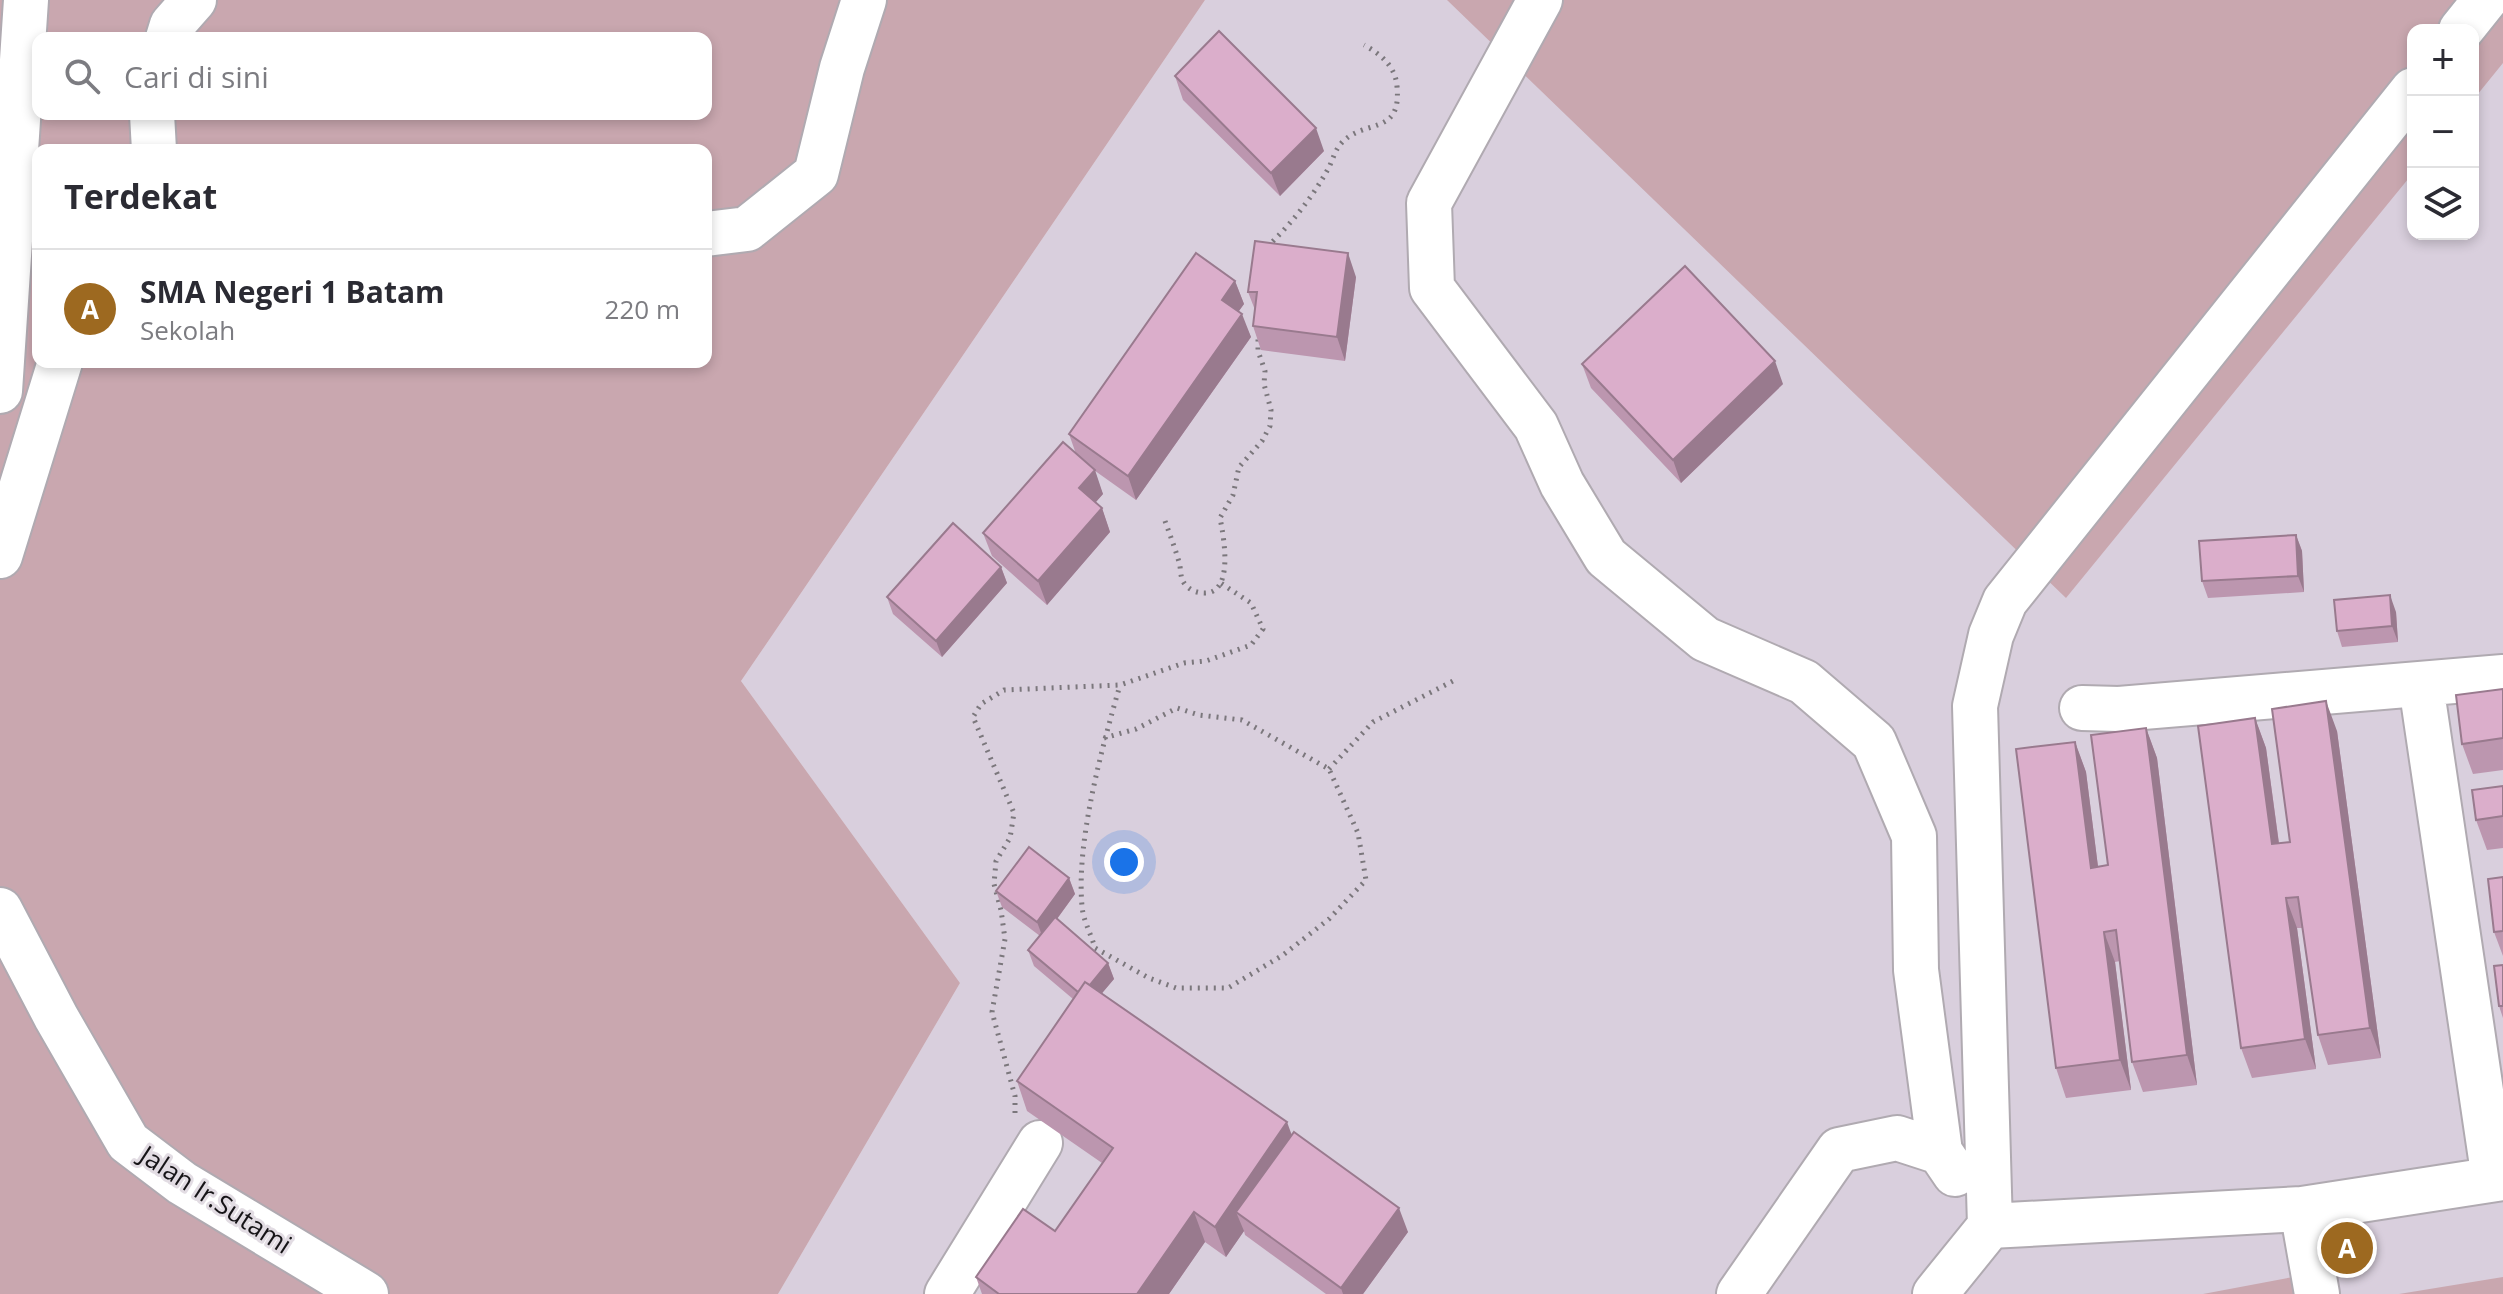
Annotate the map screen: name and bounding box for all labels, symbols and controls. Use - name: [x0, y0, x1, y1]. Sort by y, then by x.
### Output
- map controls: [2407, 24, 2479, 240]
- button: +: [2407, 24, 2479, 96]
- search box: [32, 32, 712, 120]
- icon: search: [60, 54, 104, 98]
- text: Cari di sini: [124, 56, 269, 97]
- button: −: [2407, 96, 2479, 168]
- button: layers: [2407, 168, 2479, 240]
- text: Terdekat: [64, 173, 217, 219]
- text: SMA Negeri 1 Batam: [140, 271, 444, 312]
- text: A: [81, 291, 99, 327]
- text: 220 m: [605, 291, 680, 327]
- text: Sekolah: [140, 312, 235, 348]
- your location: [1104, 842, 1144, 882]
- street label: Jalan Ir.Sutami: [131, 1135, 299, 1262]
- pin: A: [2321, 1218, 2373, 1278]

